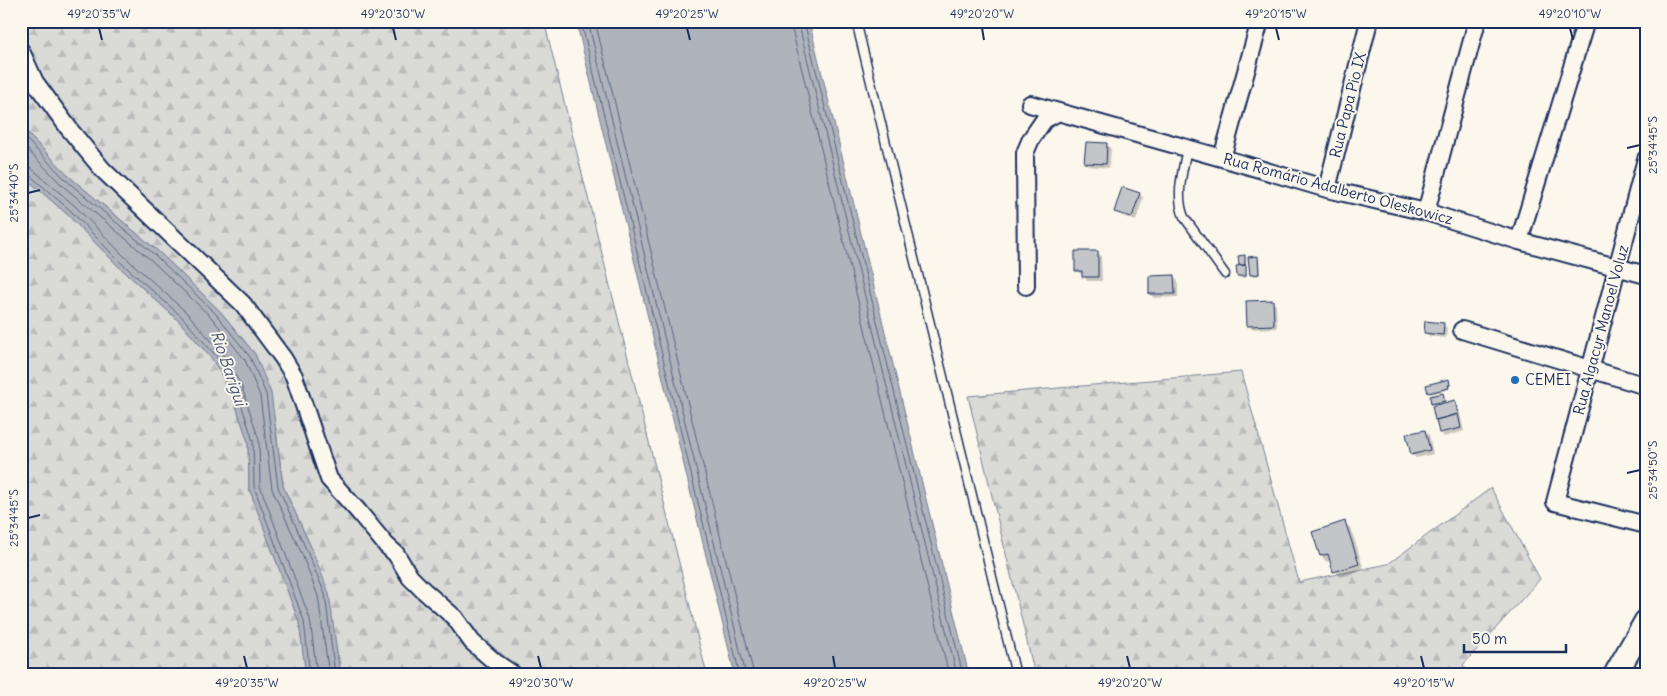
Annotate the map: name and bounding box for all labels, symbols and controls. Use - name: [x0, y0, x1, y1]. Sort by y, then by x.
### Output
- text: 49°20'35"W: [67, 6, 131, 21]
- text: 49°20'30"W: [361, 6, 425, 21]
- text: 49°20'25"W: [655, 6, 719, 21]
- text: 49°20'20"W: [950, 6, 1014, 21]
- text: 49°20'15"W: [1245, 6, 1307, 21]
- text: 49°20'10"W: [1539, 6, 1601, 21]
- street label: Rua Papa Pio IX: [1325, 49, 1370, 160]
- text: 25°34'45"S: [1645, 116, 1660, 174]
- street label: Rua Romário Adalberto Oleskowicz: [1221, 149, 1455, 228]
- text: 25°34'40"S: [6, 163, 21, 222]
- street label: Rua Algacyr Manoel Voluz: [1569, 243, 1632, 417]
- water label: Rio Barigui: [207, 328, 252, 410]
- place label: CEMEI: [1525, 370, 1571, 389]
- marker: CEMEI: [1509, 374, 1521, 386]
- text: 25°34'50"S: [1645, 440, 1660, 500]
- text: 25°34'45"S: [6, 489, 21, 547]
- scale bar: [1464, 621, 1567, 653]
- text: 50 m: [1472, 629, 1507, 648]
- text: 49°20'35"W: [215, 675, 279, 690]
- text: 49°20'30"W: [509, 675, 573, 690]
- text: 49°20'25"W: [803, 675, 867, 690]
- text: 49°20'20"W: [1098, 675, 1162, 690]
- text: 49°20'15"W: [1393, 675, 1455, 690]

